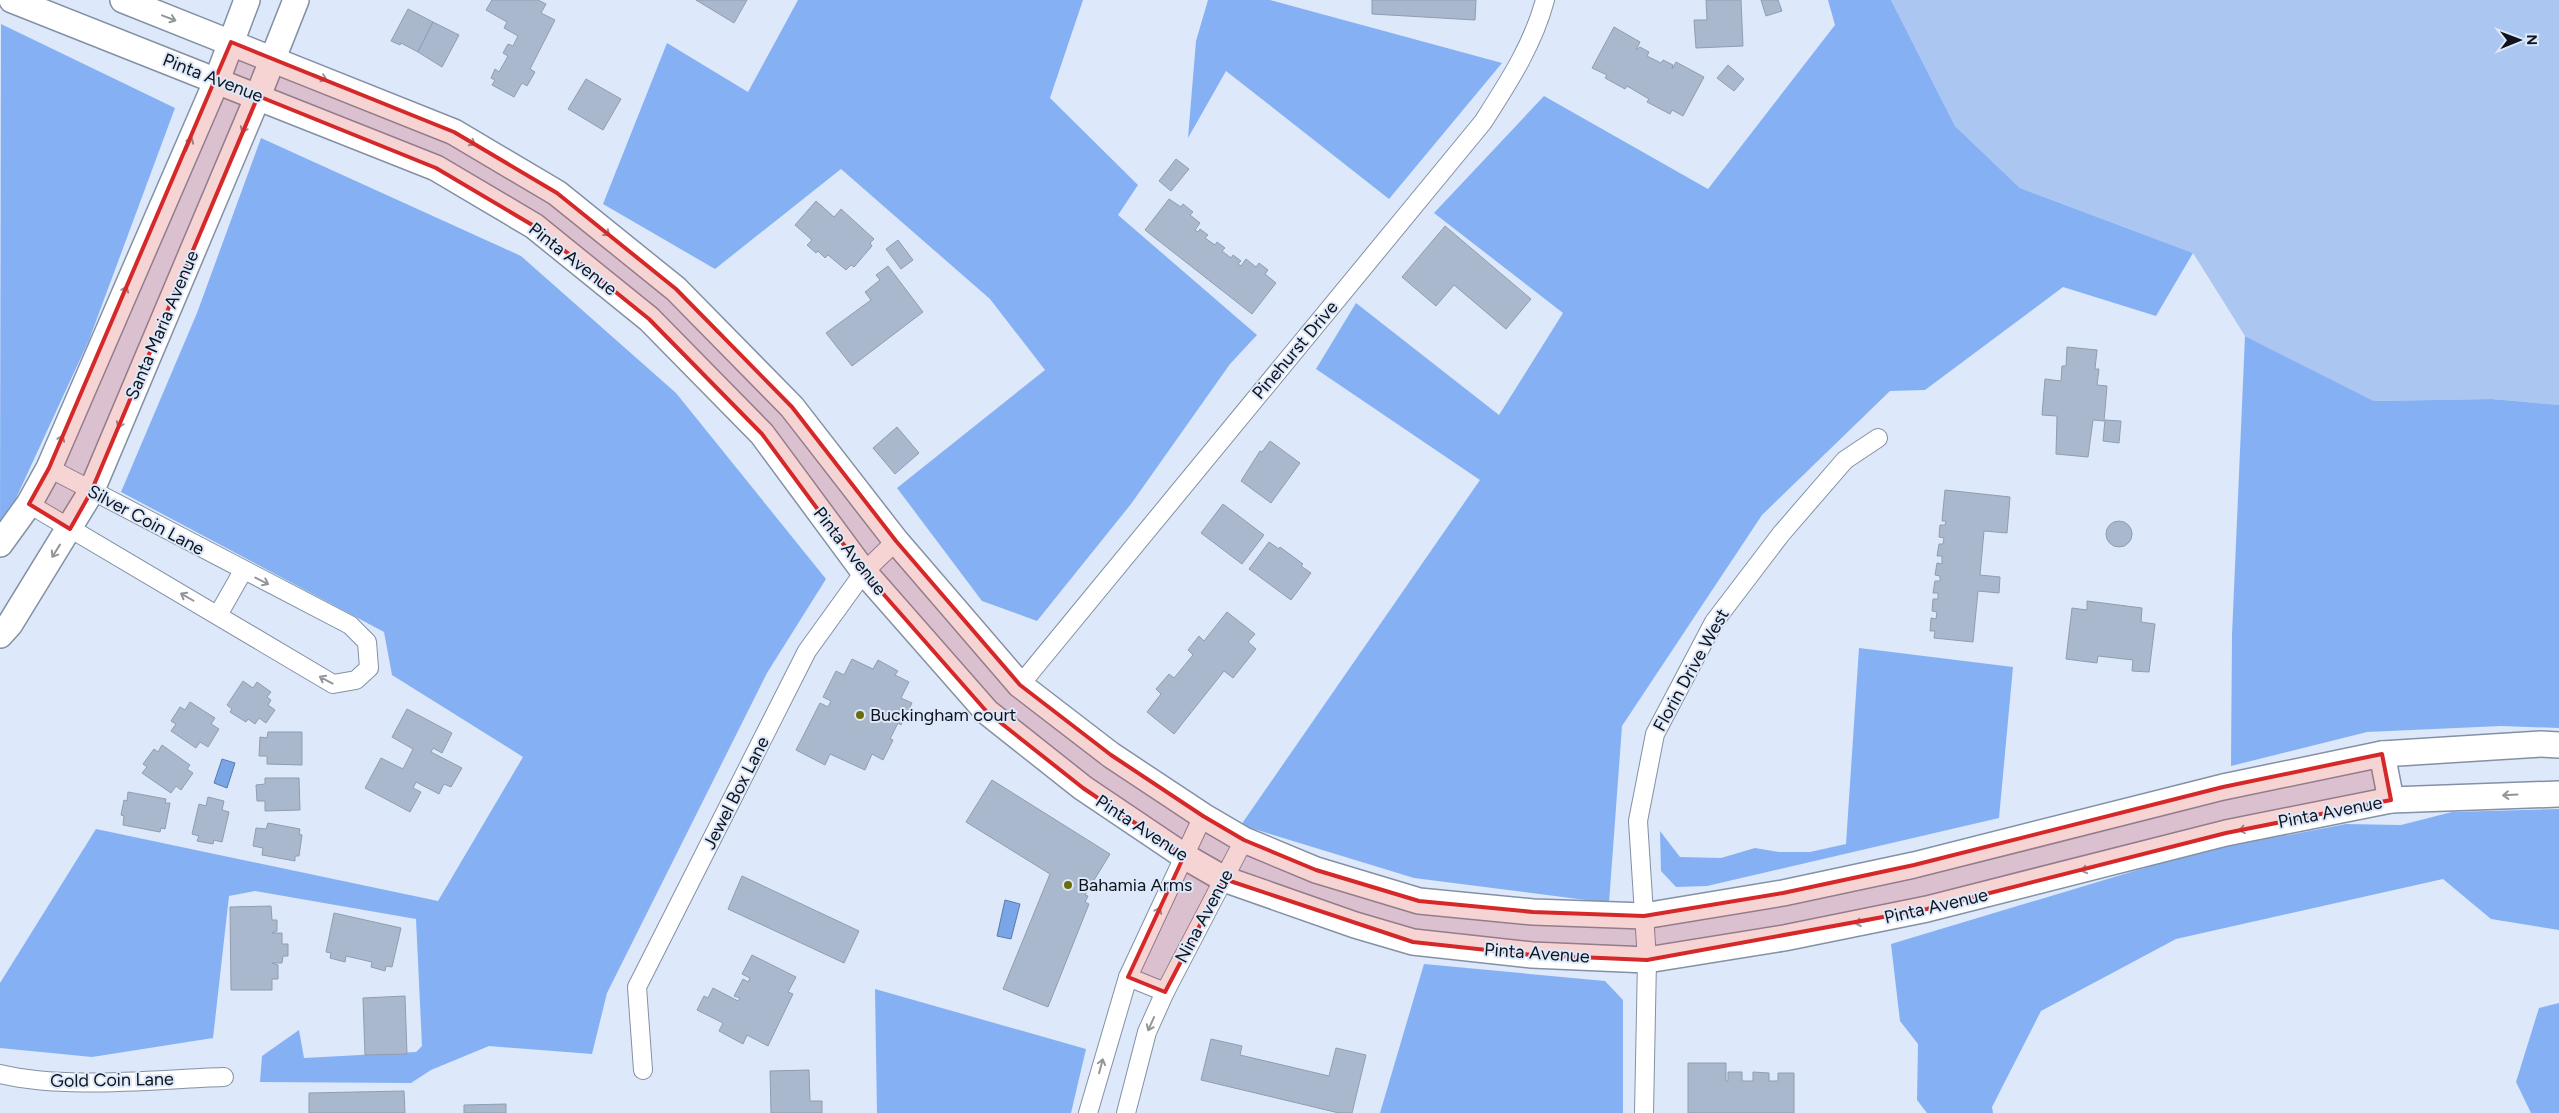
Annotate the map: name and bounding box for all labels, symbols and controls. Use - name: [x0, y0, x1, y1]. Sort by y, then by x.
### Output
- one-way arrow: [161, 14, 176, 23]
- north arrow: [2494, 15, 2544, 65]
- text: N: [2523, 34, 2540, 45]
- street label: Pinta Avenue: [160, 49, 267, 107]
- one-way arrow: [312, 73, 327, 83]
- one-way arrow: [240, 118, 250, 133]
- one-way arrow: [462, 136, 476, 146]
- one-way arrow: [184, 137, 194, 152]
- street label: Pinta Avenue: [525, 218, 622, 300]
- one-way arrow: [597, 225, 610, 236]
- street label: Santa Maria Avenue: [121, 247, 203, 403]
- one-way arrow: [120, 286, 130, 301]
- street label: Pinehurst Drive: [1247, 296, 1343, 404]
- one-way arrow: [116, 413, 125, 428]
- one-way arrow: [55, 435, 65, 450]
- street label: Silver Coin Lane: [84, 480, 208, 560]
- street label: Pinta Avenue: [809, 503, 891, 600]
- one-way arrow: [51, 544, 61, 558]
- one-way arrow: [254, 577, 269, 586]
- one-way arrow: [179, 592, 194, 602]
- street label: Florin Drive West: [1648, 605, 1734, 735]
- one-way arrow: [319, 675, 334, 685]
- place label: Buckingham court: [870, 704, 1017, 726]
- marker: Buckingham court: [854, 709, 866, 721]
- street label: Jewel Box Lane: [698, 733, 774, 853]
- street label: Pinta Avenue: [1092, 790, 1193, 866]
- one-way arrow: [2503, 790, 2519, 799]
- street label: Pinta Avenue: [2276, 791, 2384, 833]
- one-way arrow: [2238, 824, 2254, 834]
- street label: Nina Avenue: [1170, 865, 1238, 966]
- one-way arrow: [2081, 865, 2097, 874]
- place label: Bahamia Arms: [1078, 874, 1193, 896]
- marker: Bahamia Arms: [1062, 879, 1074, 891]
- street label: Pinta Avenue: [1882, 883, 1990, 929]
- one-way arrow: [1153, 907, 1162, 922]
- one-way arrow: [1855, 918, 1871, 928]
- street label: Pinta Avenue: [1483, 938, 1591, 968]
- one-way arrow: [1145, 1016, 1155, 1031]
- one-way arrow: [1097, 1058, 1107, 1074]
- street label: Gold Coin Lane: [50, 1068, 174, 1092]

